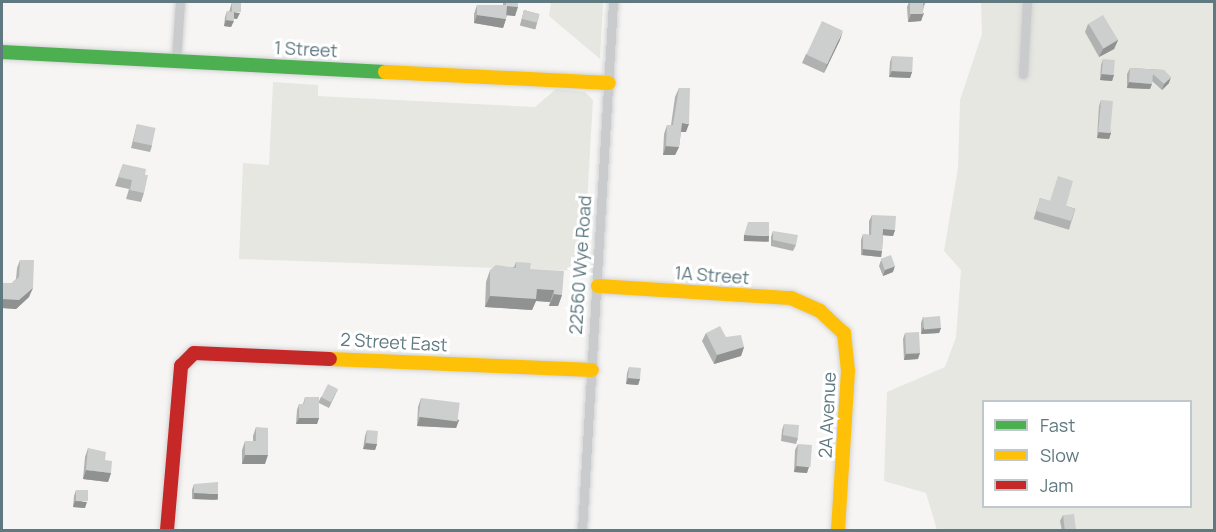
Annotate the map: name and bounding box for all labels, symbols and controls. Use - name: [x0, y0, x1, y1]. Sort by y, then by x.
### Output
- street label: 1 Street: [274, 37, 338, 61]
- street label: 22560 Wye Road: [564, 195, 596, 335]
- street label: 1A Street: [674, 262, 750, 288]
- street label: 2 Street East: [340, 328, 448, 356]
- street label: 2A Avenue: [814, 371, 840, 459]
- legend: [982, 400, 1192, 508]
- text: Fast: [1040, 413, 1075, 437]
- text: Slow: [1040, 443, 1079, 467]
- text: Jam: [1040, 473, 1074, 497]

